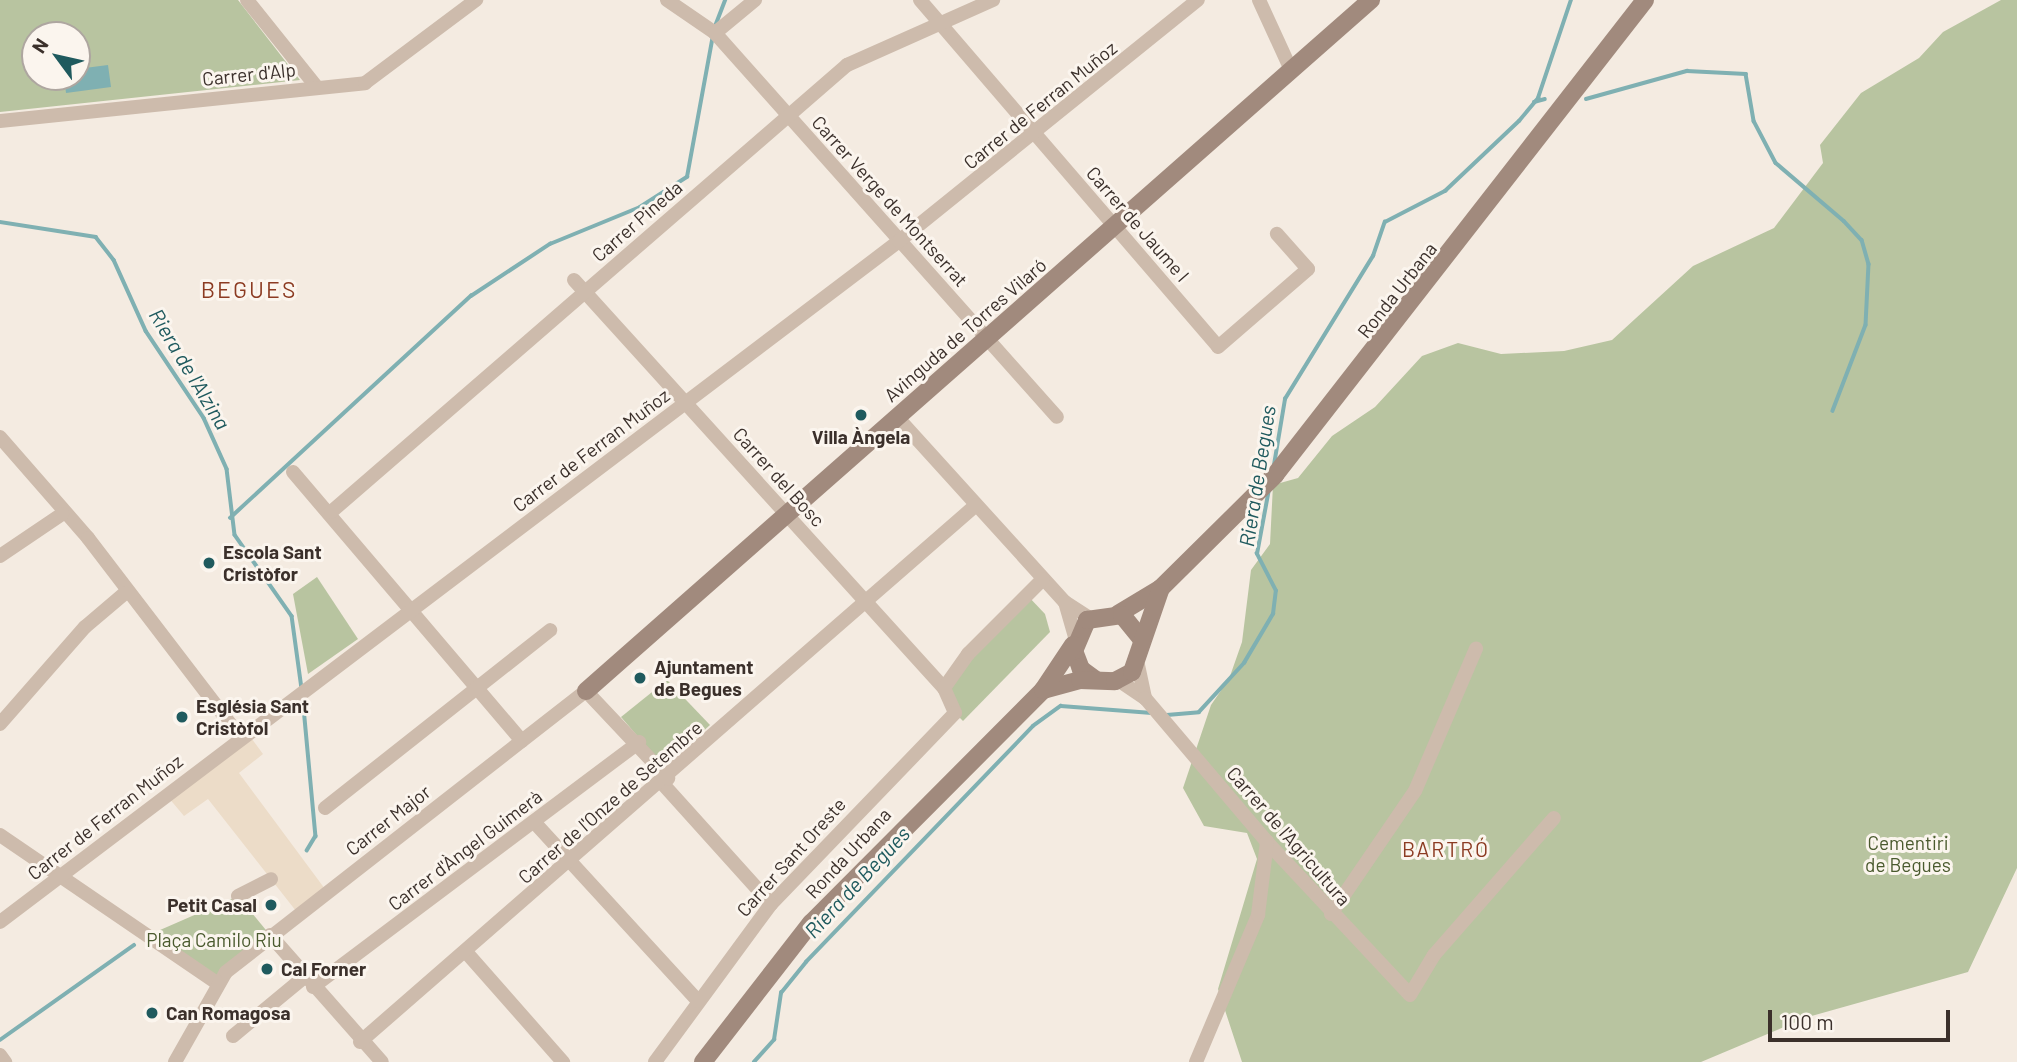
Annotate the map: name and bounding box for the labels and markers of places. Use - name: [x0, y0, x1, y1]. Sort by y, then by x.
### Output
- marker: Villa Àngela: [853, 407, 869, 423]
- place label: Villa Àngela: [812, 426, 910, 448]
- place label: Escola Sant Cristòfor: [223, 541, 322, 585]
- marker: Escola Sant Cristòfor: [201, 555, 217, 571]
- place label: Ajuntament de Begues: [654, 656, 753, 700]
- marker: Ajuntament de Begues: [632, 670, 648, 686]
- place label: Església Sant Cristòfol: [196, 695, 309, 739]
- marker: Església Sant Cristòfol: [174, 709, 190, 725]
- place label: Petit Casal: [167, 894, 257, 916]
- marker: Petit Casal: [263, 897, 279, 913]
- place label: Cal Forner: [281, 958, 366, 980]
- marker: Cal Forner: [259, 961, 275, 977]
- place label: Can Romagosa: [166, 1002, 290, 1024]
- marker: Can Romagosa: [144, 1005, 160, 1021]

